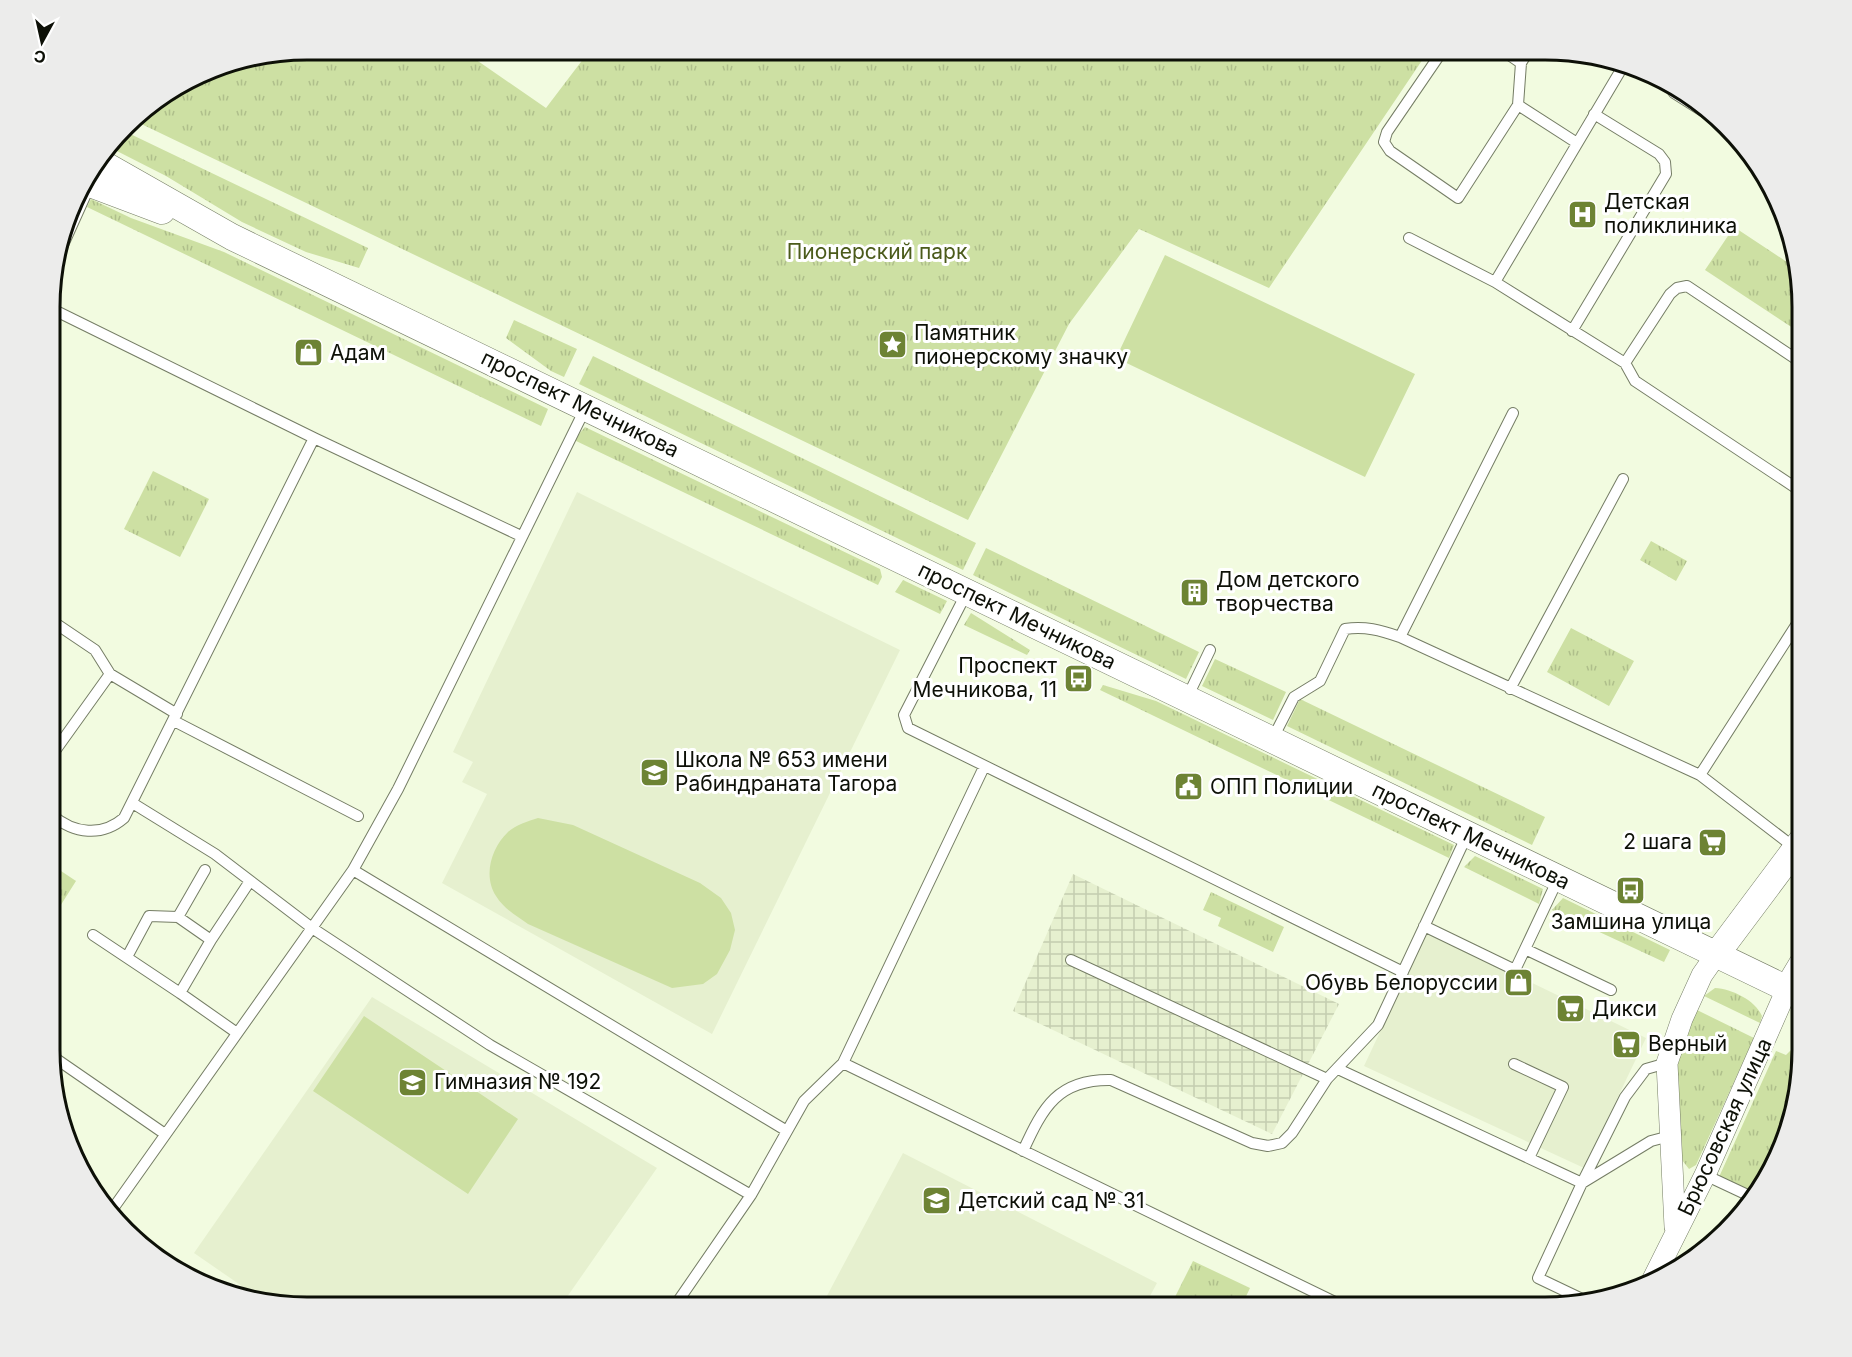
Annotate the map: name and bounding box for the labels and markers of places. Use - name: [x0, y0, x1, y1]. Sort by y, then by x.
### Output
- place label: Детская поликлиника: [1604, 189, 1737, 238]
- hospital icon: Детская поликлиника: [1567, 198, 1599, 230]
- place label: Памятник пионерскому значку: [914, 320, 1128, 369]
- place icon: Памятник пионерскому значку: [877, 329, 909, 361]
- shop icon: Адам: [293, 337, 325, 369]
- place label: Адам: [330, 340, 386, 365]
- place label: Дом детского творчества: [1216, 567, 1360, 616]
- building icon: Дом детского творчества: [1179, 576, 1211, 608]
- place label: Проспект Мечникова, 11: [912, 653, 1057, 702]
- bus stop icon: Проспект Мечникова, 11: [1062, 662, 1094, 694]
- place label: Школа № 653 имени Рабиндраната Тагора: [675, 747, 897, 796]
- school or university icon: Школа № 653 имени Рабиндраната Тагора: [638, 756, 670, 788]
- public building icon: ОПП Полиции: [1173, 771, 1205, 803]
- place label: ОПП Полиции: [1210, 774, 1353, 799]
- supermarket icon: 2 шага: [1697, 826, 1729, 858]
- place label: 2 шага: [1623, 829, 1692, 854]
- bus stop icon: Замшина улица: [1615, 875, 1647, 907]
- place label: Замшина улица: [1551, 909, 1711, 934]
- shop icon: Обувь Белоруссии: [1503, 967, 1535, 999]
- place label: Обувь Белоруссии: [1305, 970, 1498, 995]
- supermarket icon: Дикси: [1555, 993, 1587, 1025]
- place label: Дикси: [1592, 996, 1657, 1021]
- supermarket icon: Верный: [1611, 1028, 1643, 1060]
- place label: Верный: [1648, 1031, 1727, 1056]
- school or university icon: Гимназия № 192: [397, 1066, 429, 1098]
- place label: Гимназия № 192: [434, 1069, 601, 1094]
- school or university icon: Детский сад № 31: [921, 1185, 953, 1217]
- place label: Детский сад № 31: [958, 1188, 1144, 1213]

